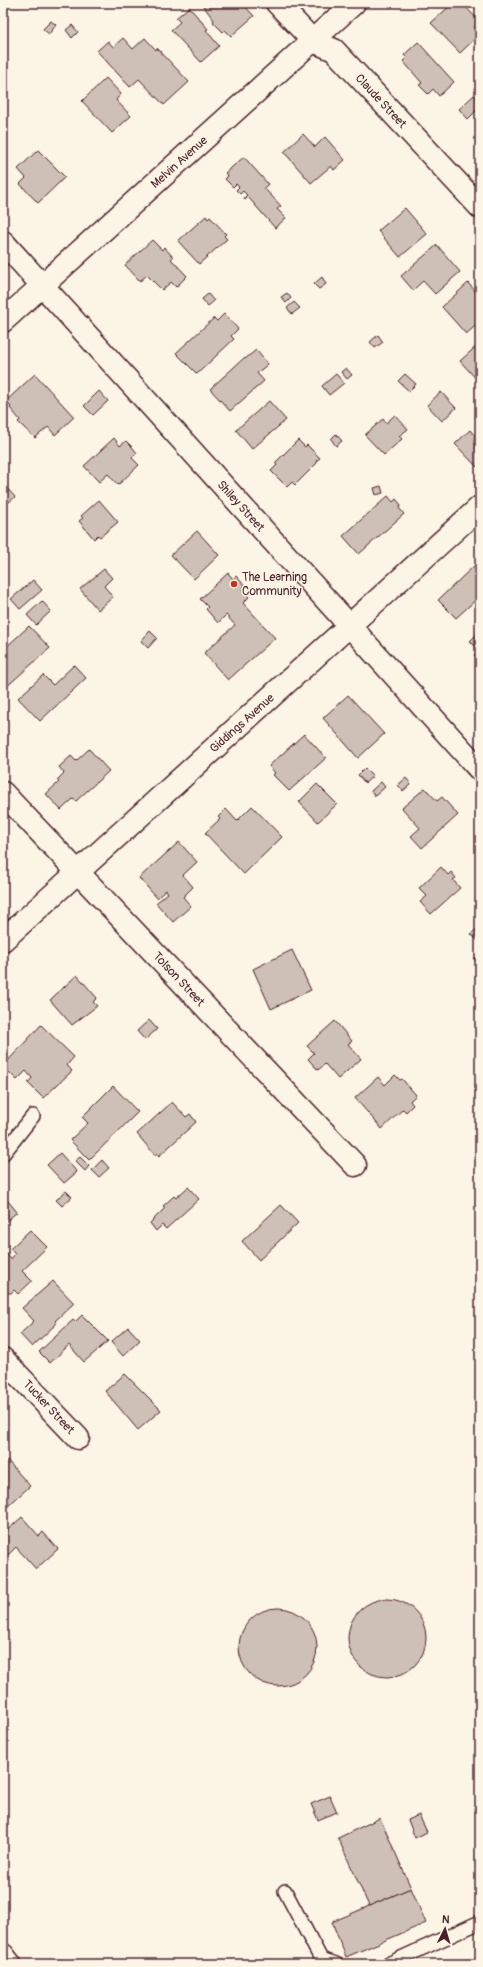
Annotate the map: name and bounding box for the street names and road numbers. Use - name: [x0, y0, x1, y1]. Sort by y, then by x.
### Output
- street label: Claude Street: [352, 71, 410, 132]
- street label: Melvin Avenue: [148, 133, 211, 192]
- street label: Shiley Street: [214, 478, 268, 535]
- street label: Giddings Avenue: [207, 690, 278, 756]
- street label: Tolson Street: [150, 949, 208, 1010]
- street label: Tucker Street: [20, 1377, 78, 1438]

